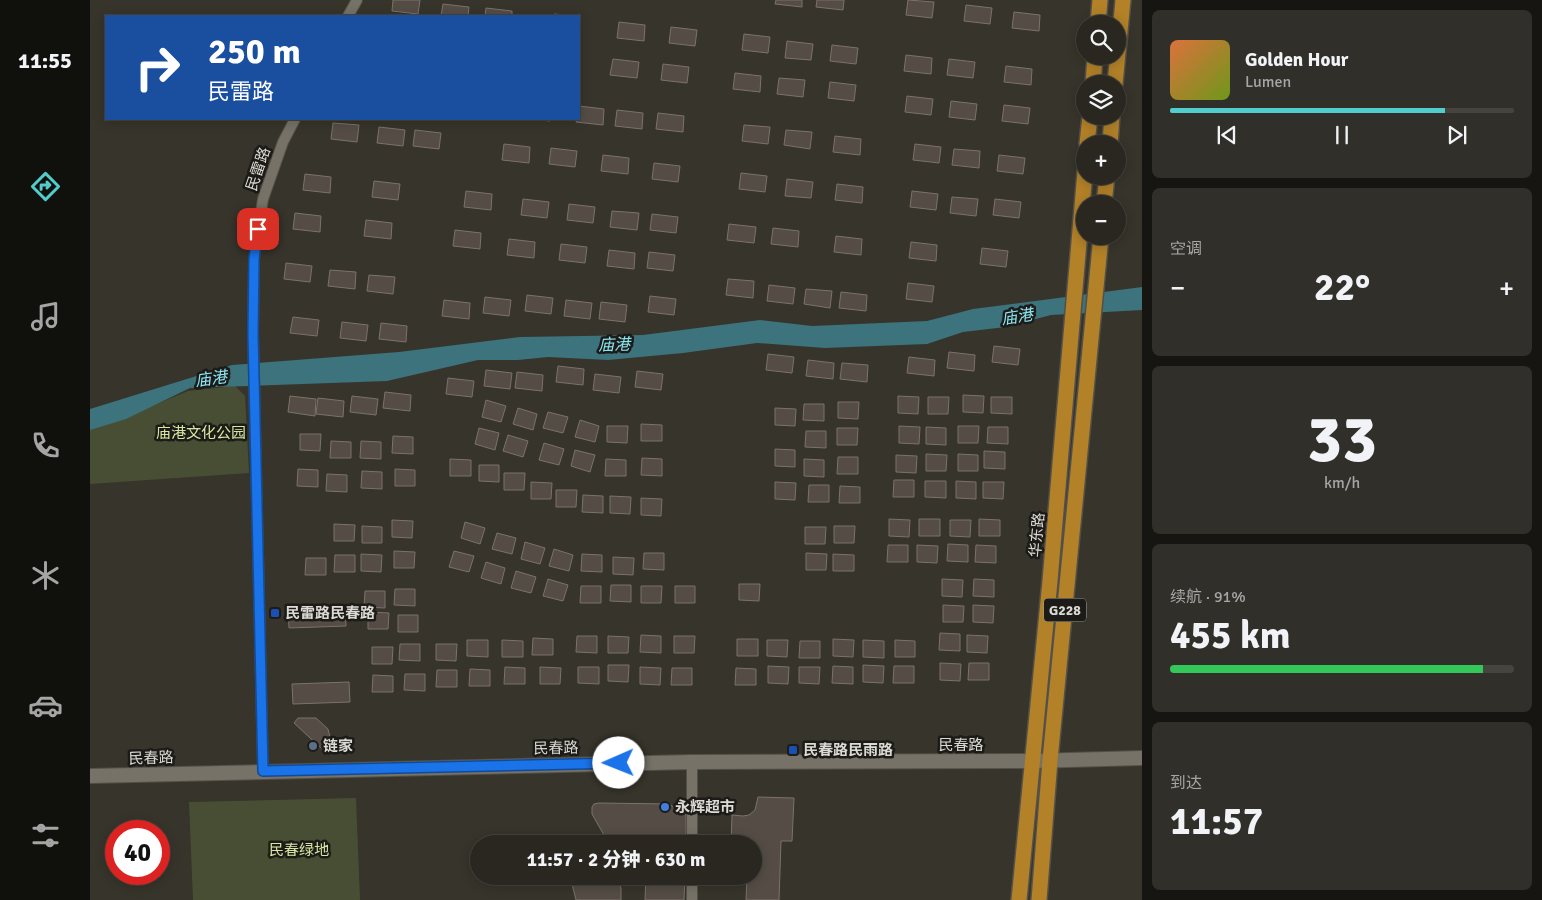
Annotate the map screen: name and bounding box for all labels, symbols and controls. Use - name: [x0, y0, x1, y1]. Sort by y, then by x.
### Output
- map controls: [1076, 15, 1126, 245]
- button: search: [1076, 15, 1126, 65]
- text: 250 m: [208, 30, 301, 73]
- icon: right: [125, 35, 190, 100]
- text: 11:55: [18, 47, 72, 74]
- text: Golden Hour: [1245, 48, 1348, 72]
- text: Lumen: [1245, 72, 1291, 92]
- button: layers: [1076, 75, 1126, 125]
- text: 民雷路: [208, 78, 274, 105]
- icon: previous: [1213, 121, 1241, 149]
- icon: pause: [1328, 121, 1356, 149]
- icon: next: [1443, 121, 1471, 149]
- button: +: [1076, 135, 1126, 185]
- street label: 民雷路: [242, 145, 274, 193]
- icon: directions: [28, 169, 63, 204]
- button: −: [1076, 195, 1126, 245]
- pin: [237, 208, 279, 250]
- icon: arrive: [244, 215, 272, 243]
- text: 空调: [1170, 239, 1202, 259]
- text: 22°: [1314, 264, 1370, 311]
- text: −: [1170, 271, 1185, 305]
- text: +: [1499, 271, 1514, 305]
- icon: music: [28, 299, 63, 334]
- water label: 庙港: [1000, 304, 1036, 329]
- water label: 庙港: [598, 334, 632, 356]
- water label: 庙港: [194, 367, 230, 391]
- text: 33: [1307, 400, 1377, 480]
- park label: 庙港文化公园: [156, 424, 246, 442]
- icon: phone: [28, 428, 63, 463]
- text: km/h: [1324, 473, 1360, 493]
- street label: 华东路: [1026, 512, 1048, 558]
- icon: climate: [28, 558, 63, 593]
- text: 续航 · 91%: [1170, 587, 1246, 607]
- road number: G228: [1044, 598, 1086, 622]
- place label: 民雷路民春路: [285, 604, 375, 622]
- marker: 民雷路民春路: [269, 607, 281, 619]
- text: 455 km: [1170, 612, 1291, 659]
- icon: car: [28, 688, 63, 723]
- position arrow: [592, 736, 644, 788]
- street label: 民春路: [938, 736, 984, 754]
- place label: 链家: [323, 737, 353, 755]
- street label: 民春路: [533, 739, 579, 757]
- marker: 链家: [307, 740, 319, 752]
- place label: 民春路民雨路: [803, 741, 893, 759]
- marker: 民春路民雨路: [787, 744, 799, 756]
- street label: 民春路: [128, 748, 174, 768]
- text: 到达: [1170, 773, 1202, 793]
- place label: 永辉超市: [675, 798, 735, 816]
- text: 11:57: [1170, 798, 1263, 845]
- marker: 永辉超市: [659, 801, 671, 813]
- icon: filters: [28, 818, 63, 853]
- speed limit sign: 40: [105, 820, 170, 885]
- park label: 民春绿地: [269, 841, 329, 859]
- text: 11:57 · 2 分钟 · 630 m: [527, 848, 705, 872]

